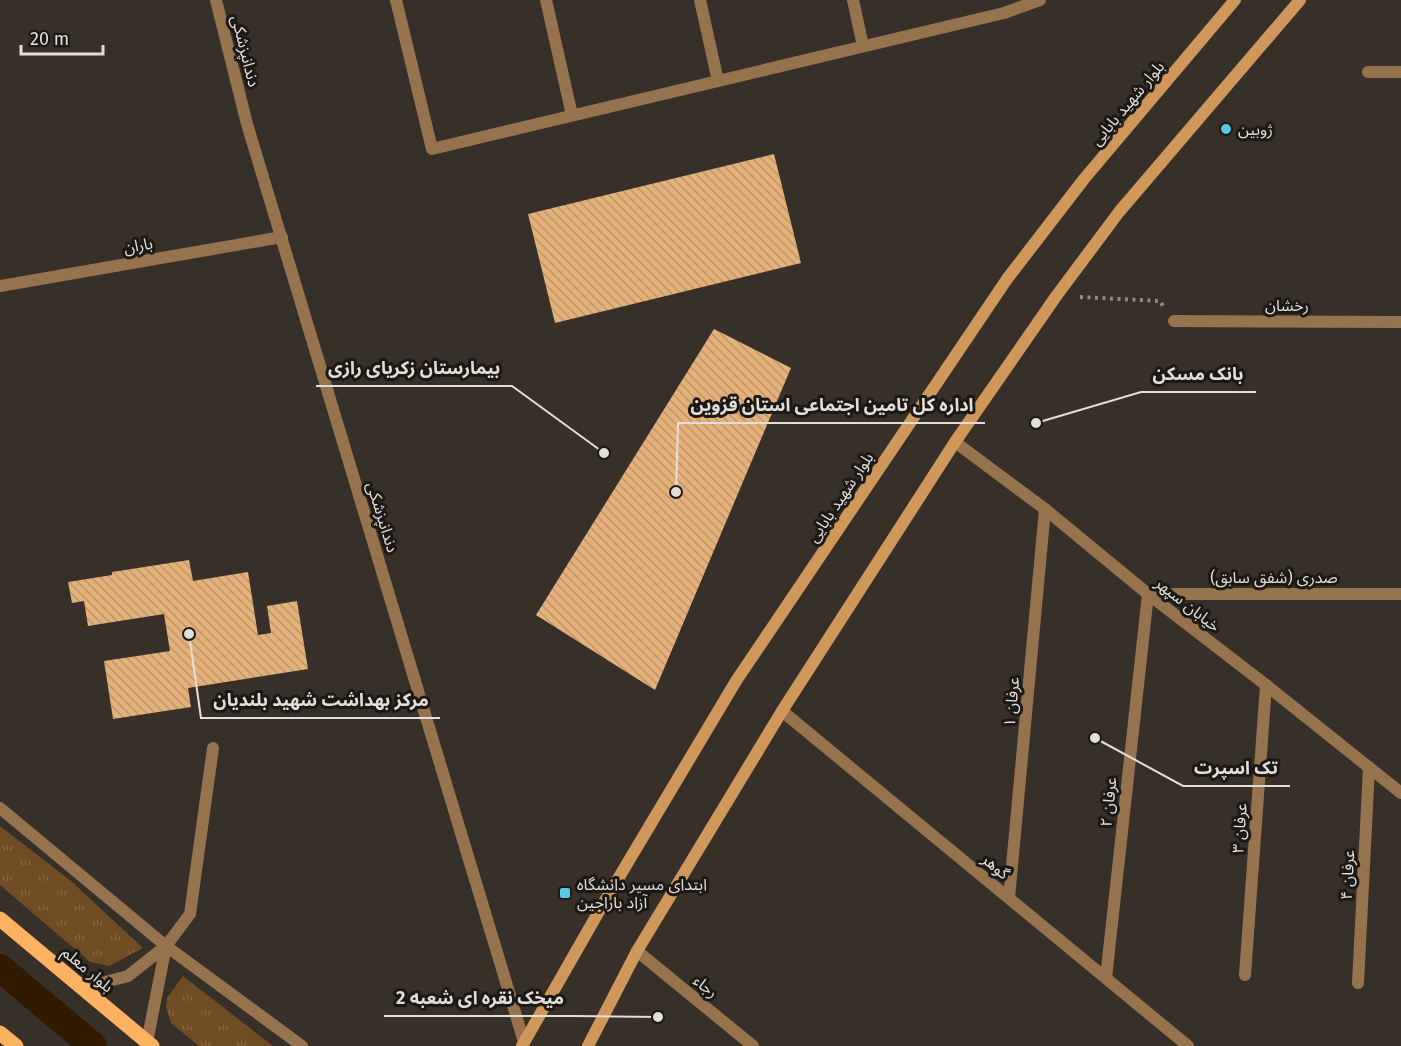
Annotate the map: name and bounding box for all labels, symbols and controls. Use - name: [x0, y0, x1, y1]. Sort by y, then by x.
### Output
- street label: دندانپزشکی: [226, 13, 264, 89]
- scale bar: [21, 18, 104, 56]
- text: 20 m: [30, 28, 69, 50]
- street label: بلوار شهید بابایی: [1087, 57, 1168, 149]
- place label: ژوبین: [1238, 120, 1273, 139]
- marker: ژوبین: [1219, 122, 1233, 136]
- street label: باران: [122, 234, 154, 257]
- street label: رخشان: [1265, 296, 1309, 315]
- callout: بیمارستان زکریای رازی: [316, 350, 512, 386]
- callout: بانک مسکن: [1141, 356, 1256, 392]
- text: بیمارستان زکریای رازی: [328, 357, 500, 379]
- text: بانک مسکن: [1153, 363, 1244, 385]
- callout: اداره کل تامین اجتماعی استان قزوین: [678, 387, 985, 423]
- text: اداره کل تامین اجتماعی استان قزوین: [690, 394, 974, 416]
- street label: بلوار شهید بابایی: [803, 449, 877, 546]
- street label: دندانپزشکی: [362, 480, 402, 555]
- street label: صدری (شفق سابق): [1210, 568, 1338, 588]
- street label: خیابان سپهر: [1150, 573, 1224, 637]
- street label: عرفان ۱: [1000, 676, 1023, 728]
- callout: مرکز بهداشت شهید بلندیان: [201, 682, 440, 718]
- text: مرکز بهداشت شهید بلندیان: [213, 689, 429, 711]
- callout: تک اسپرت: [1183, 750, 1290, 786]
- text: تک اسپرت: [1194, 757, 1278, 780]
- street label: عرفان ۲: [1096, 776, 1121, 828]
- street label: عرفان ۳: [1228, 802, 1251, 854]
- street label: گوهر: [977, 849, 1013, 883]
- street label: عرفان ۴: [1337, 850, 1358, 901]
- place label: ابتدای مسیر دانشگاه آزاد باراجین: [577, 875, 707, 912]
- marker: ابتدای مسیر دانشگاه آزاد باراجین: [558, 886, 572, 900]
- street label: بلوار معلم: [56, 942, 117, 999]
- street label: رجاء: [690, 971, 722, 1002]
- callout: میخک نقره ای شعبه 2: [384, 980, 575, 1016]
- text: میخک نقره ای شعبه 2: [396, 987, 564, 1009]

